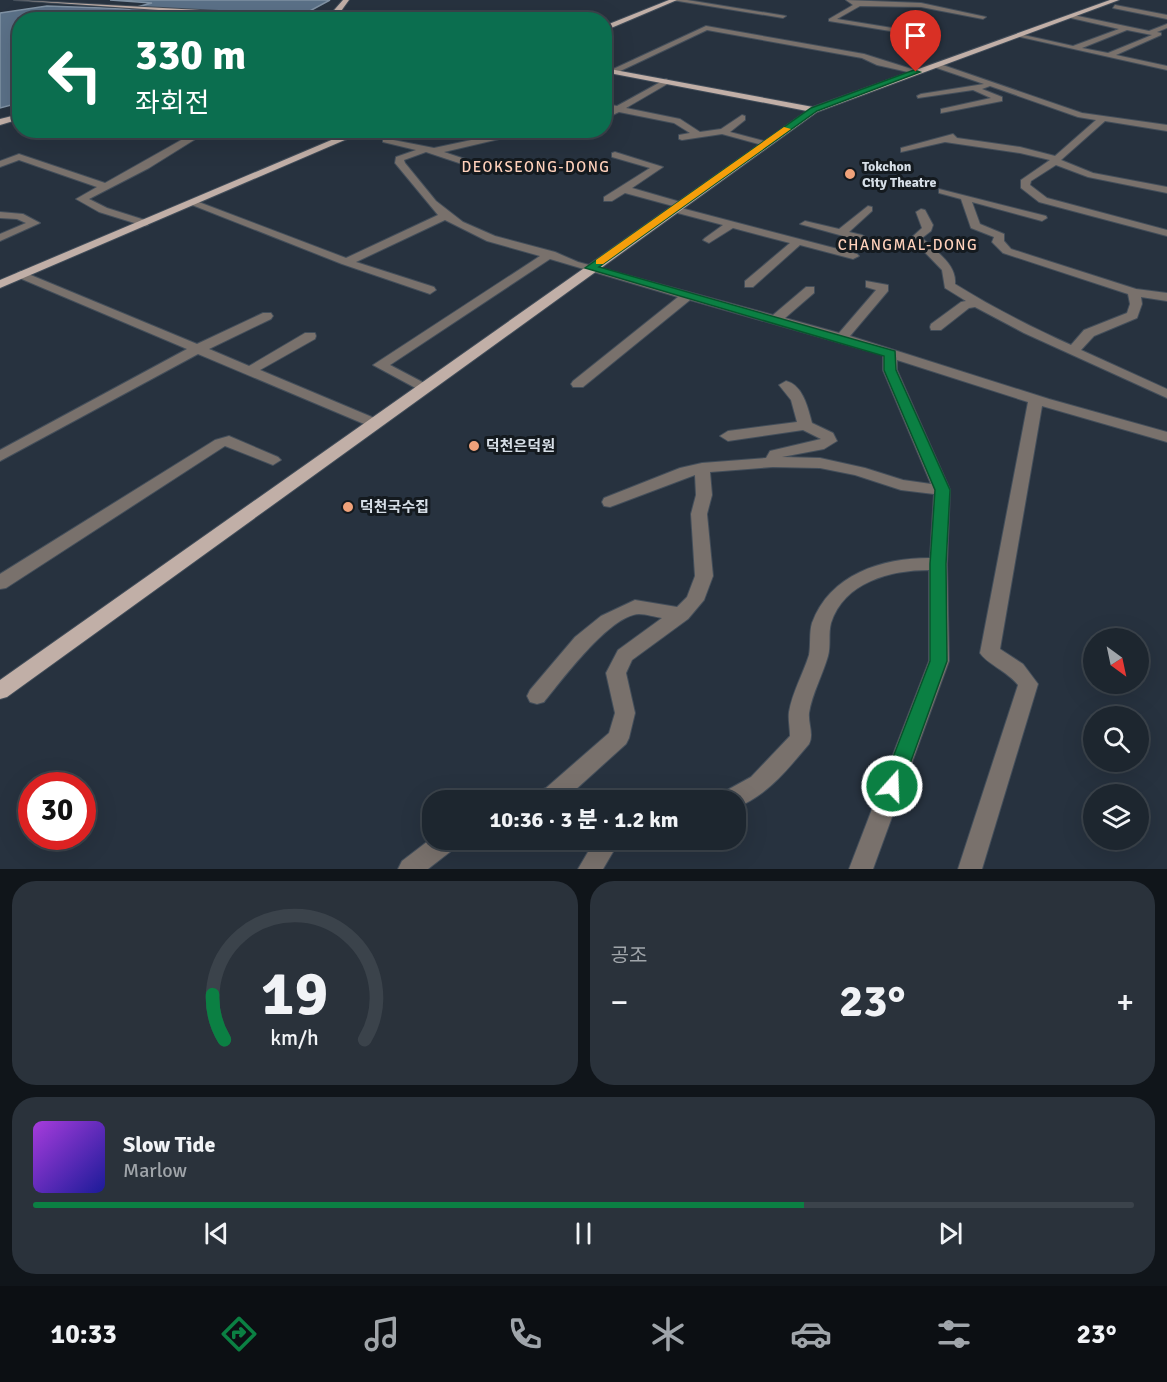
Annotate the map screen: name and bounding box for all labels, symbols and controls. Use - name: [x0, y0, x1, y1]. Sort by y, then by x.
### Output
- pin: [890, 10, 941, 72]
- icon: arrive: [899, 19, 932, 52]
- text: 330 m: [135, 30, 246, 81]
- icon: left: [36, 36, 114, 114]
- text: 좌회전: [135, 87, 210, 120]
- district label: DEOKSEONG-DONG: [461, 158, 611, 176]
- place label: Tokchon City Theatre: [862, 158, 936, 191]
- marker: Tokchon City Theatre: [843, 167, 857, 181]
- district label: CHANGMAL-DONG: [838, 236, 978, 254]
- place label: 덕천은덕원: [486, 437, 555, 455]
- marker: 덕천은덕원: [467, 439, 481, 453]
- place label: 덕천국수집: [360, 498, 429, 516]
- marker: 덕천국수집: [341, 500, 355, 514]
- north arrow: [1083, 628, 1149, 694]
- map controls: [1083, 628, 1149, 850]
- button: search: [1083, 706, 1149, 772]
- position arrow: [860, 754, 924, 818]
- speed limit sign: 30: [18, 772, 96, 850]
- button: layers: [1083, 784, 1149, 850]
- text: 10:36 · 3 분 · 1.2 km: [489, 806, 679, 833]
- text: 공조: [611, 943, 647, 968]
- text: 19: [261, 955, 328, 1032]
- text: 23°: [839, 974, 906, 1029]
- text: −: [611, 982, 628, 1023]
- text: +: [1116, 982, 1134, 1023]
- text: km/h: [270, 1025, 319, 1051]
- text: Slow Tide: [123, 1131, 215, 1158]
- text: Marlow: [123, 1158, 187, 1183]
- icon: previous: [200, 1217, 233, 1250]
- icon: pause: [567, 1217, 600, 1250]
- icon: next: [934, 1217, 967, 1250]
- icon: directions: [218, 1313, 260, 1355]
- icon: music: [361, 1313, 403, 1355]
- icon: phone: [504, 1313, 546, 1355]
- icon: climate: [647, 1313, 689, 1355]
- icon: car: [790, 1313, 832, 1355]
- icon: filters: [933, 1313, 975, 1355]
- text: 10:33: [51, 1318, 117, 1351]
- text: 23°: [1076, 1318, 1116, 1351]

